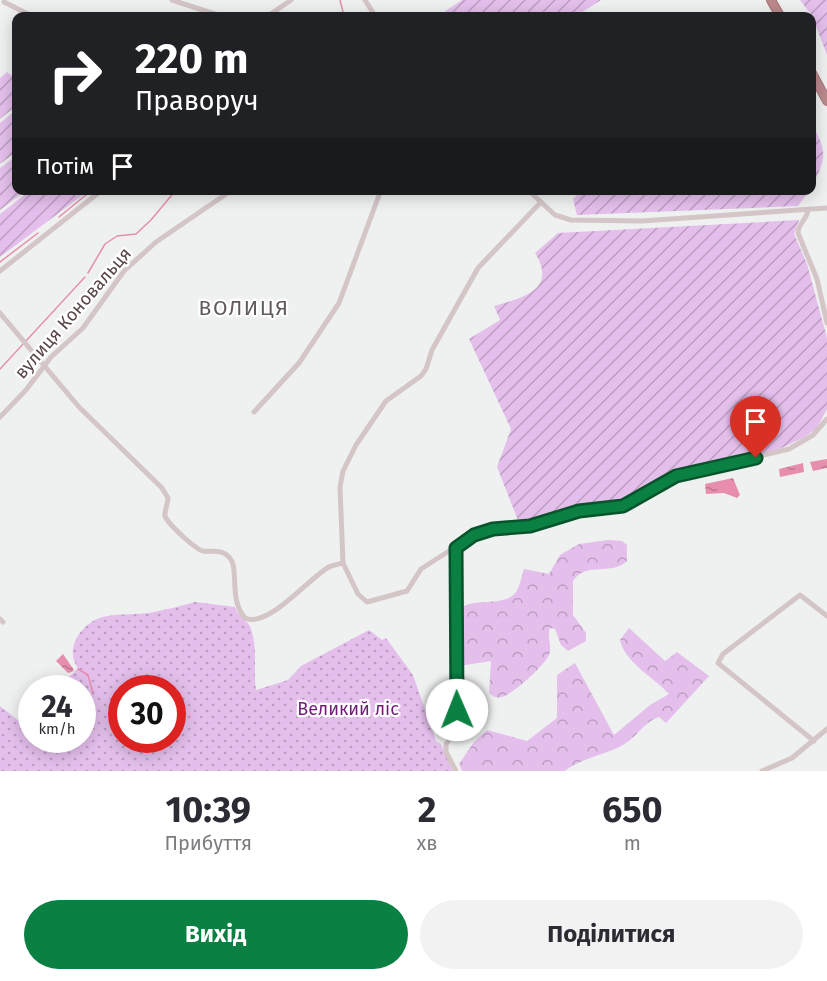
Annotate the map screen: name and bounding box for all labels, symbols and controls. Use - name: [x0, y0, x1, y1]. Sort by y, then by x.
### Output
- text: 220 m: [135, 34, 248, 84]
- icon: right: [36, 36, 114, 114]
- text: Праворуч: [135, 85, 259, 117]
- icon: arrive: [106, 150, 139, 183]
- text: Потім: [36, 153, 94, 180]
- street label: вулиця Коновальця: [10, 243, 136, 383]
- district label: ВОЛИЦЯ: [199, 295, 289, 321]
- pin: [730, 396, 781, 458]
- icon: arrive: [739, 405, 772, 438]
- speed limit sign: 30: [108, 675, 186, 753]
- position arrow: [425, 678, 489, 742]
- text: 24: [41, 689, 73, 725]
- park label: Великий ліс: [297, 698, 399, 720]
- text: km/h: [38, 720, 76, 738]
- text: 10:39: [166, 788, 251, 832]
- text: 2: [418, 788, 436, 832]
- text: 650: [602, 788, 663, 832]
- text: Прибуття: [164, 831, 252, 855]
- text: хв: [417, 831, 438, 855]
- text: m: [624, 831, 641, 855]
- button: Вихід: [24, 900, 408, 969]
- button: Поділитися: [420, 900, 803, 969]

